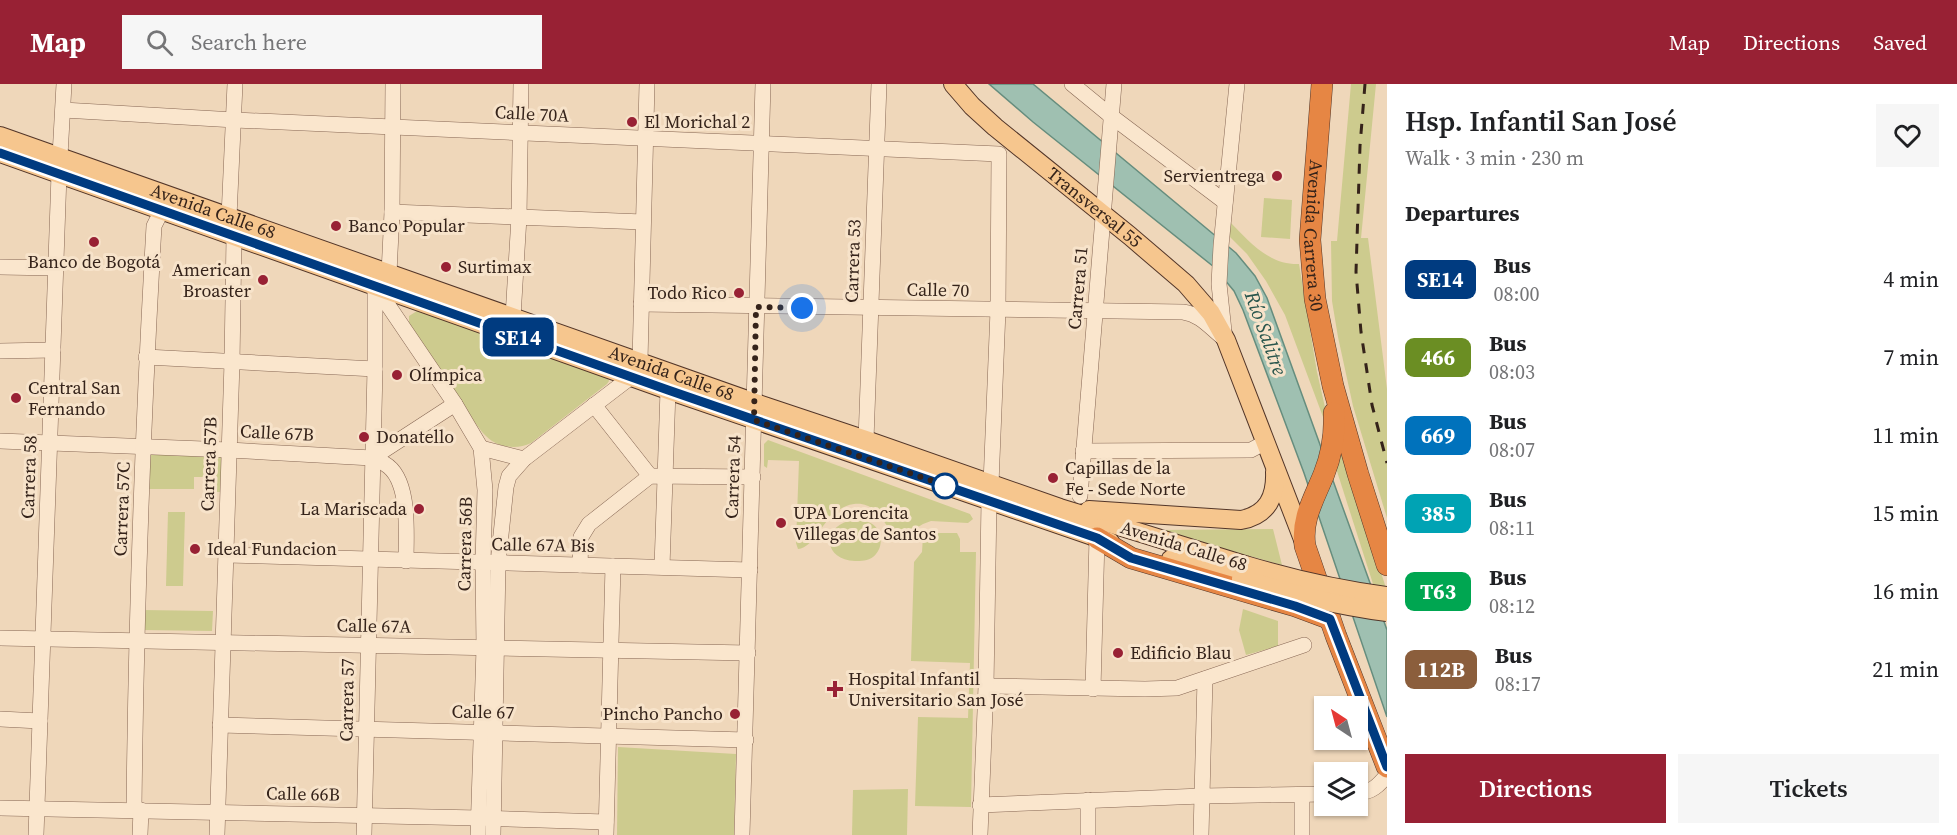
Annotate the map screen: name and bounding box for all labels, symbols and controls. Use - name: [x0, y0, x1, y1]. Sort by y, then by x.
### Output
- search box: [122, 15, 542, 69]
- text: Map: [30, 23, 86, 61]
- icon: search: [143, 26, 176, 59]
- text: Search here: [191, 27, 307, 57]
- text: Map: [1669, 28, 1710, 57]
- text: Directions: [1743, 28, 1840, 57]
- text: Saved: [1873, 28, 1927, 57]
- street label: Calle 70A: [494, 99, 570, 128]
- text: Hsp. Infantil San José: [1405, 102, 1677, 140]
- button: heart: [1876, 104, 1939, 167]
- place label: El Morichal 2: [644, 109, 750, 134]
- marker: El Morichal 2: [625, 115, 639, 129]
- text: Walk · 3 min · 230 m: [1405, 144, 1584, 172]
- street label: Avenida Carrera 30: [1298, 159, 1330, 313]
- street label: Transversal 55: [1042, 161, 1148, 253]
- place label: Servientrega: [1164, 163, 1266, 188]
- marker: Servientrega: [1270, 169, 1284, 183]
- street label: Avenida Calle 68: [147, 177, 279, 244]
- text: Departures: [1405, 198, 1519, 228]
- place label: Banco Popular: [348, 213, 465, 238]
- marker: Banco Popular: [329, 219, 343, 233]
- street label: Carrera 53: [839, 219, 866, 303]
- marker: Banco de Bogotá: [87, 235, 101, 249]
- street label: Carrera 51: [1061, 245, 1094, 331]
- place label: Banco de Bogotá: [28, 249, 161, 274]
- text: Bus: [1494, 250, 1531, 280]
- place label: Surtimax: [458, 254, 532, 279]
- place label: American Broaster: [172, 257, 251, 303]
- marker: Surtimax: [439, 260, 453, 274]
- text: 4 min: [1883, 264, 1939, 294]
- text: SE14: [1417, 265, 1464, 294]
- marker: American Broaster: [256, 273, 270, 287]
- street label: Calle 70: [906, 276, 970, 303]
- place label: Todo Rico: [647, 280, 727, 305]
- text: 08:00: [1494, 280, 1540, 308]
- marker: Todo Rico: [732, 286, 746, 300]
- water label: Río Salitre: [1238, 286, 1294, 379]
- your location: [787, 293, 817, 323]
- line badge: SE14: [476, 318, 560, 356]
- text: SE14: [495, 323, 541, 352]
- text: Bus: [1489, 328, 1526, 358]
- street label: Avenida Calle 68: [605, 339, 737, 406]
- text: 7 min: [1883, 342, 1939, 372]
- text: 466: [1421, 343, 1455, 372]
- text: 08:03: [1489, 358, 1535, 386]
- place label: Olímpica: [409, 362, 483, 387]
- marker: Olímpica: [390, 368, 404, 382]
- place label: Central San Fernando: [28, 375, 121, 421]
- marker: Central San Fernando: [9, 391, 23, 405]
- text: Bus: [1489, 406, 1526, 436]
- street label: Carrera 57B: [194, 416, 223, 512]
- street label: Calle 67B: [239, 418, 315, 447]
- text: 11 min: [1872, 420, 1939, 450]
- text: 669: [1421, 421, 1455, 450]
- place label: Donatello: [376, 424, 454, 449]
- marker: Donatello: [357, 430, 371, 444]
- street label: Carrera 58: [15, 435, 42, 519]
- street label: Carrera 54: [719, 435, 746, 519]
- text: 08:07: [1489, 436, 1535, 464]
- place label: Capillas de la Fe - Sede Norte: [1065, 455, 1186, 501]
- street label: Carrera 57C: [107, 461, 136, 557]
- marker: Capillas de la Fe - Sede Norte: [1046, 471, 1060, 485]
- unlabelled marker: [932, 473, 958, 499]
- text: Bus: [1489, 484, 1526, 514]
- place label: La Mariscada: [300, 496, 408, 521]
- street label: Carrera 56B: [451, 496, 478, 592]
- text: 15 min: [1872, 498, 1939, 528]
- text: 385: [1421, 499, 1455, 528]
- place label: UPA Lorencita Villegas de Santos: [793, 500, 936, 546]
- marker: La Mariscada: [412, 502, 426, 516]
- street label: Avenida Calle 68: [1118, 514, 1250, 577]
- text: 08:11: [1489, 514, 1535, 542]
- marker: UPA Lorencita Villegas de Santos: [774, 516, 788, 530]
- street label: Calle 67A Bis: [491, 531, 595, 558]
- place label: Ideal Fundacion: [207, 536, 337, 561]
- marker: Ideal Fundacion: [188, 542, 202, 556]
- text: Bus: [1489, 562, 1526, 592]
- text: 16 min: [1872, 576, 1939, 606]
- text: T63: [1420, 577, 1456, 606]
- text: 08:12: [1489, 592, 1535, 620]
- street label: Calle 67A: [337, 612, 412, 639]
- place label: Edificio Blau: [1130, 640, 1232, 665]
- text: Bus: [1495, 640, 1532, 670]
- marker: Edificio Blau: [1111, 646, 1125, 660]
- text: 21 min: [1872, 654, 1939, 684]
- text: 112B: [1417, 655, 1465, 684]
- street label: Carrera 57: [333, 658, 360, 742]
- place label: Hospital Infantil Universitario San José: [848, 666, 1024, 712]
- text: 08:17: [1495, 670, 1541, 698]
- marker: Hospital Infantil Universitario San José: [826, 680, 844, 698]
- north arrow: [1314, 696, 1368, 750]
- map controls: [1314, 696, 1368, 816]
- street label: Calle 67: [451, 698, 515, 725]
- place label: Pincho Pancho: [603, 701, 723, 726]
- marker: Pincho Pancho: [728, 707, 742, 721]
- button: Directions: [1405, 754, 1666, 823]
- button: Tickets: [1678, 754, 1939, 823]
- button: layers: [1314, 762, 1368, 816]
- street label: Calle 66B: [266, 780, 340, 807]

